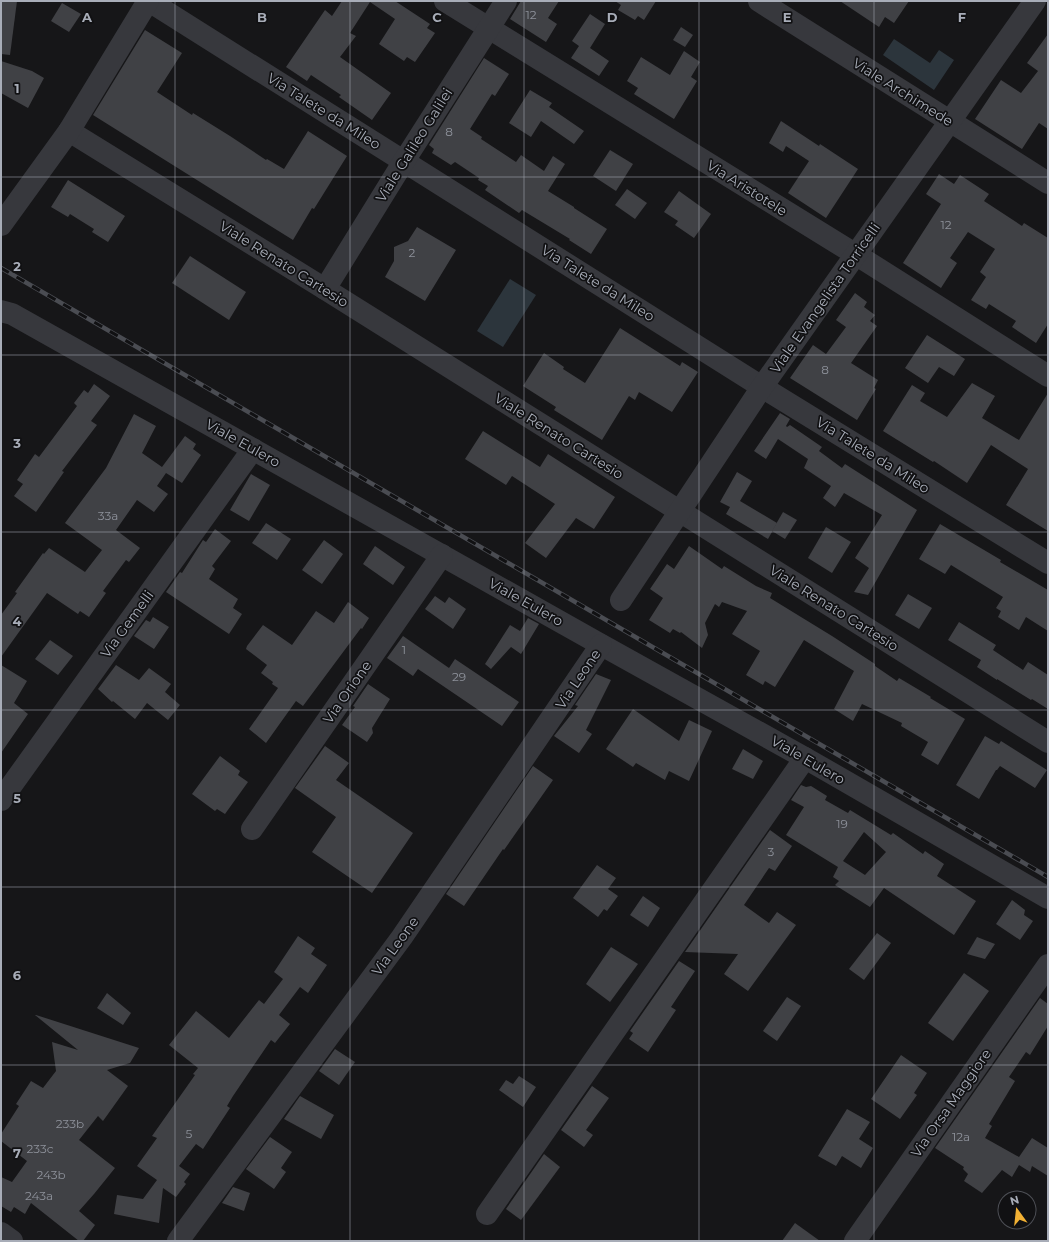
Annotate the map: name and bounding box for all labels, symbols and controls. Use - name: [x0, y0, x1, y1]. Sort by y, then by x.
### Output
- house number: 12: [525, 7, 537, 22]
- text: A: [81, 9, 93, 25]
- text: B: [257, 9, 267, 25]
- text: C: [432, 9, 442, 25]
- text: D: [607, 9, 618, 25]
- text: E: [783, 9, 792, 25]
- text: F: [958, 9, 966, 25]
- street label: Viale Archimede: [849, 54, 957, 130]
- street label: Via Talete da Mileo: [264, 69, 384, 153]
- text: 1: [14, 80, 20, 96]
- street label: Viale Galileo Galilei: [372, 85, 456, 205]
- house number: 8: [445, 124, 453, 139]
- street label: Via Aristotele: [703, 156, 791, 220]
- street label: Viale Renato Cartesio: [216, 217, 352, 311]
- house number: 12: [940, 217, 952, 232]
- street label: Viale Evangelista Torricelli: [766, 219, 884, 377]
- street label: Via Talete da Mileo: [538, 241, 658, 325]
- house number: 2: [409, 245, 416, 260]
- text: 2: [13, 258, 21, 274]
- house number: 8: [821, 362, 829, 377]
- street label: Viale Renato Cartesio: [491, 389, 627, 483]
- street label: Via Talete da Mileo: [813, 413, 933, 497]
- street label: Viale Eulero: [203, 415, 284, 471]
- text: 3: [12, 435, 21, 451]
- house number: 33a: [98, 508, 118, 523]
- street label: Viale Renato Cartesio: [766, 561, 902, 655]
- street label: Viale Eulero: [486, 574, 567, 630]
- street label: Via Gemelli: [96, 587, 158, 661]
- text: 4: [13, 613, 22, 629]
- house number: 1: [402, 642, 406, 657]
- street label: Via Leone: [551, 646, 605, 712]
- street label: Via Orione: [319, 657, 375, 727]
- house number: 29: [452, 669, 466, 684]
- street label: Viale Eulero: [768, 732, 848, 789]
- text: 5: [13, 790, 21, 806]
- house number: 19: [836, 816, 848, 831]
- house number: 3: [768, 844, 775, 859]
- street label: Via Leone: [368, 913, 422, 979]
- text: 6: [13, 967, 22, 983]
- street label: Via Orsa Maggiore: [907, 1045, 995, 1161]
- house number: 233b: [56, 1116, 84, 1131]
- house number: 5: [186, 1126, 193, 1141]
- house number: 12a: [952, 1129, 970, 1144]
- house number: 233c: [26, 1141, 54, 1156]
- text: 7: [13, 1145, 21, 1161]
- house number: 243b: [36, 1167, 66, 1182]
- house number: 243a: [25, 1188, 53, 1203]
- north arrow: [997, 1190, 1037, 1230]
- text: N: [1008, 1192, 1021, 1208]

